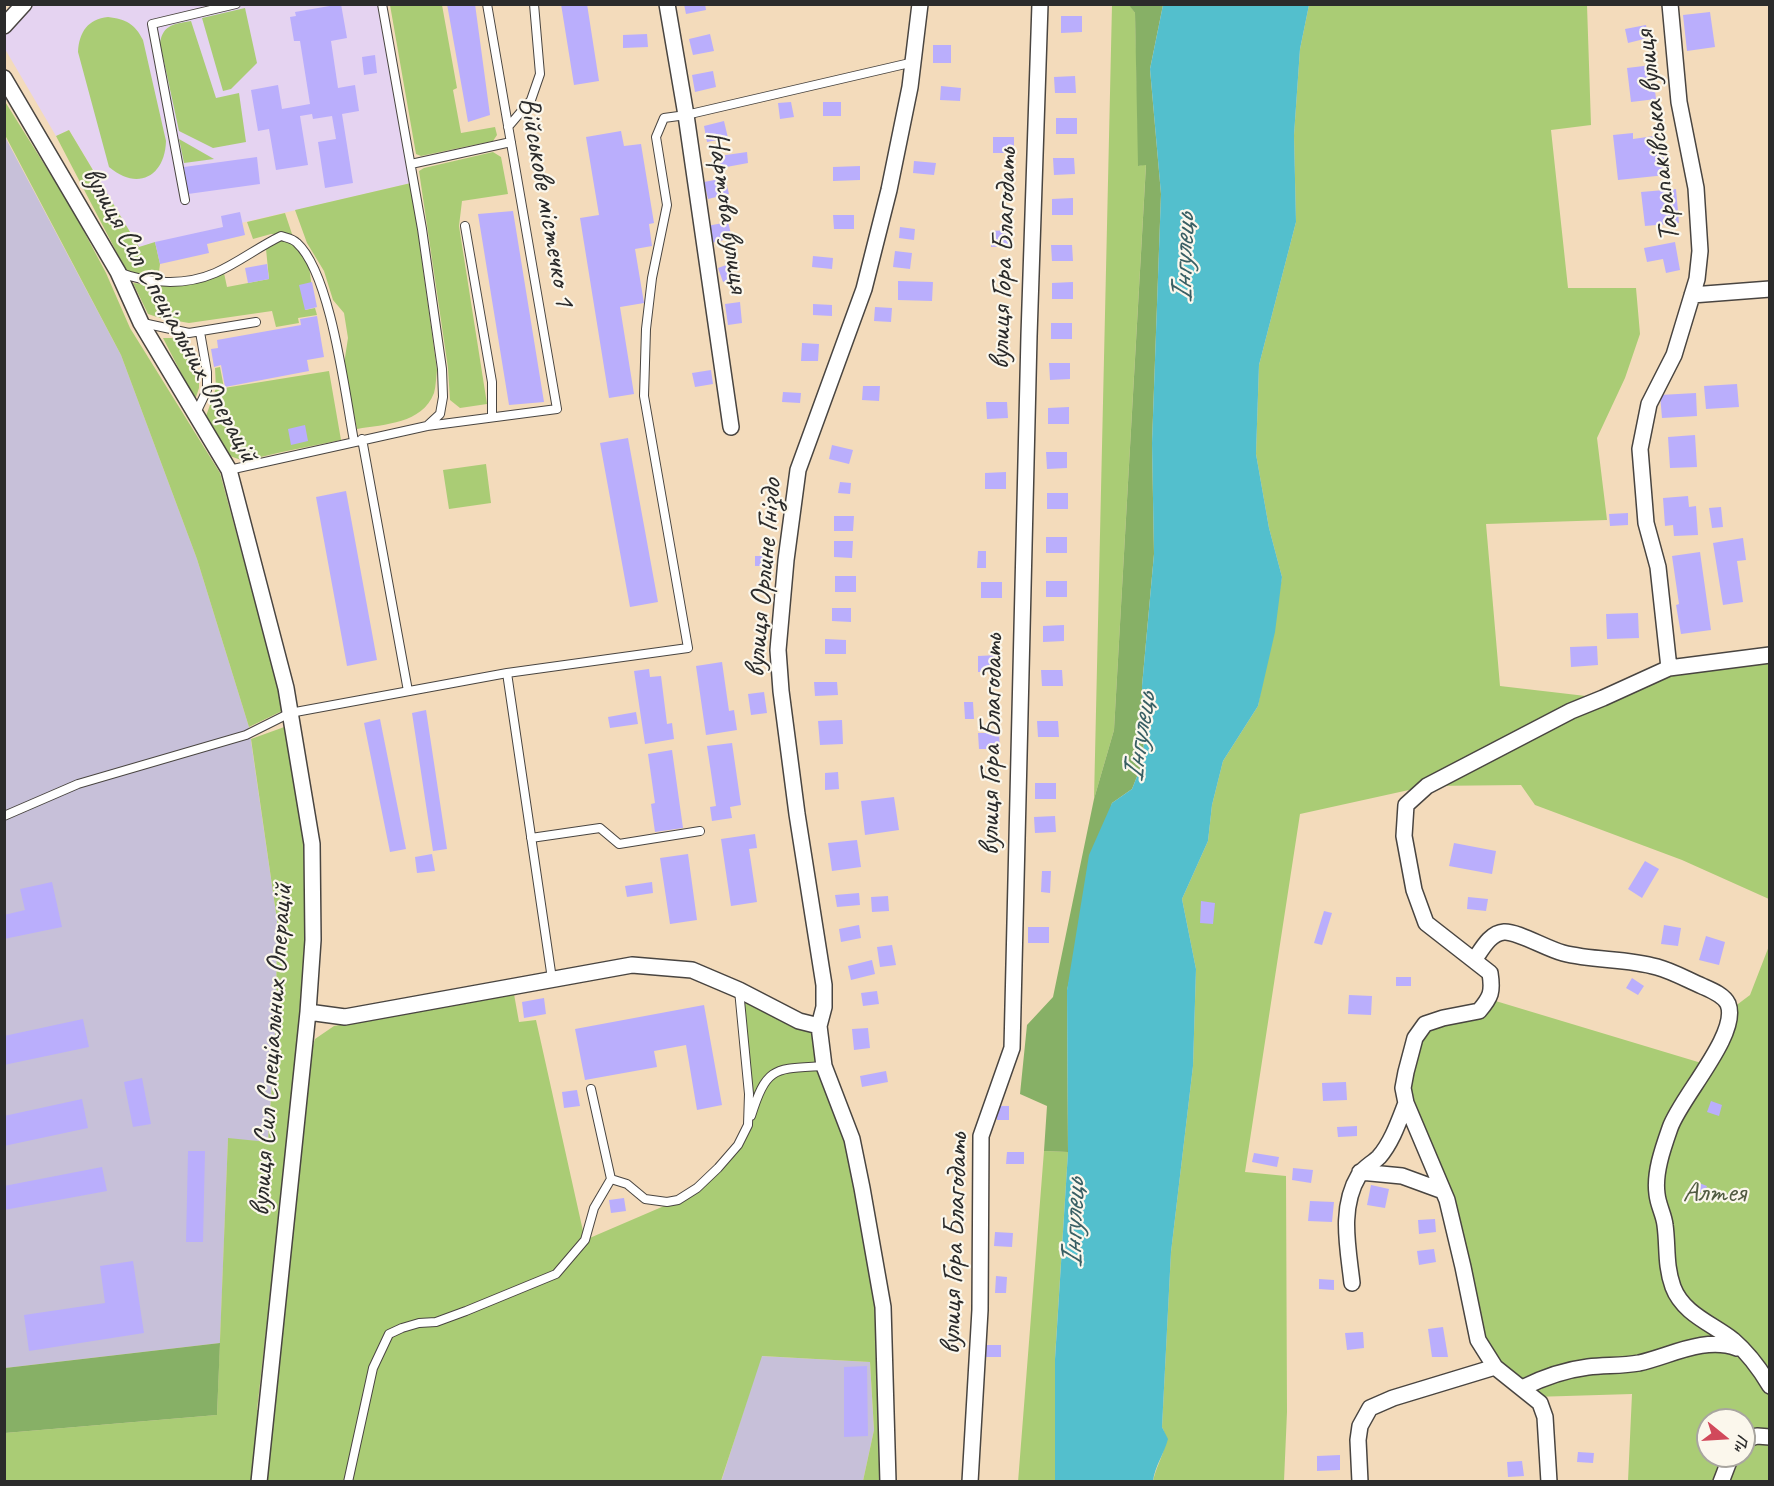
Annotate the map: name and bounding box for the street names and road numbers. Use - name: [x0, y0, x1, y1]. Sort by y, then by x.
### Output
- street label: Тарапаківська вулиця: [1627, 28, 1689, 244]
- street label: Військове містечко 1: [510, 94, 582, 310]
- street label: Нартова вулиця: [698, 129, 756, 295]
- street label: вулиця Гора Благодать: [982, 148, 1026, 370]
- street label: вулиця Сил Спеціальних Операцій: [73, 161, 267, 469]
- street label: вулиця Орлине Гніздо: [737, 477, 791, 679]
- street label: вулиця Гора Благодать: [972, 634, 1012, 856]
- street label: вулиця Сил Спеціальних Операцій: [242, 883, 302, 1217]
- street label: вулиця Гора Благодать: [933, 1133, 977, 1355]

